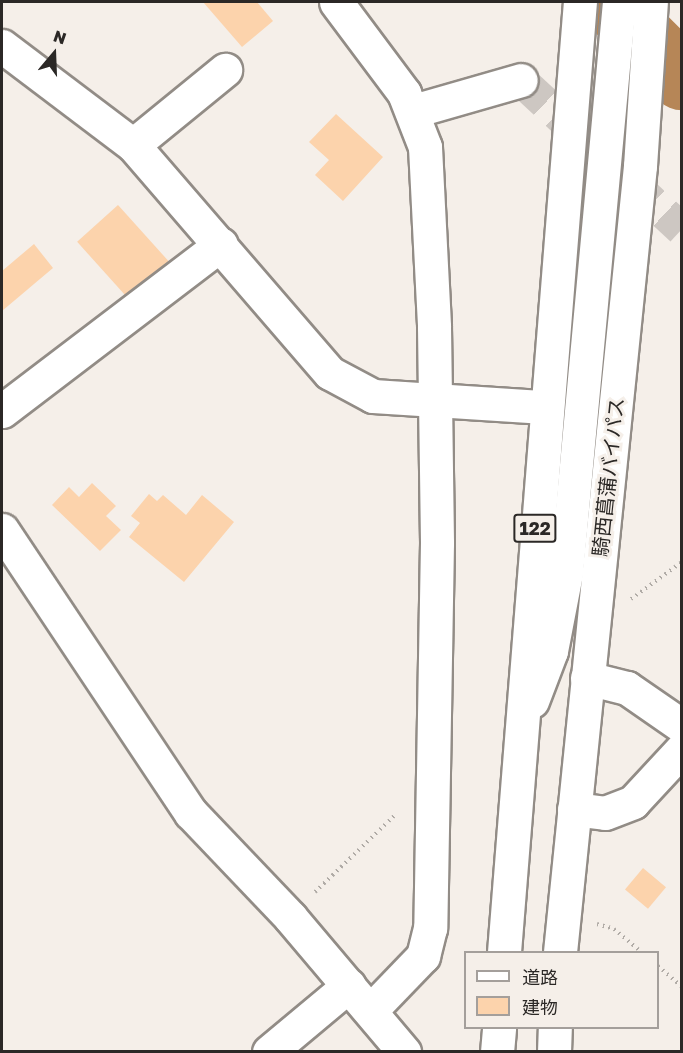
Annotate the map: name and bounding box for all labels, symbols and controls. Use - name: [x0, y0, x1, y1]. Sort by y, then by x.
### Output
- north arrow: [24, 24, 84, 84]
- text: N: [51, 26, 69, 48]
- street label: 騎西菖蒲バイパス: [588, 396, 628, 558]
- road number: 122: [512, 513, 558, 543]
- legend: [464, 951, 659, 1029]
- text: 道路: [522, 966, 558, 988]
- text: 建物: [522, 996, 558, 1018]

